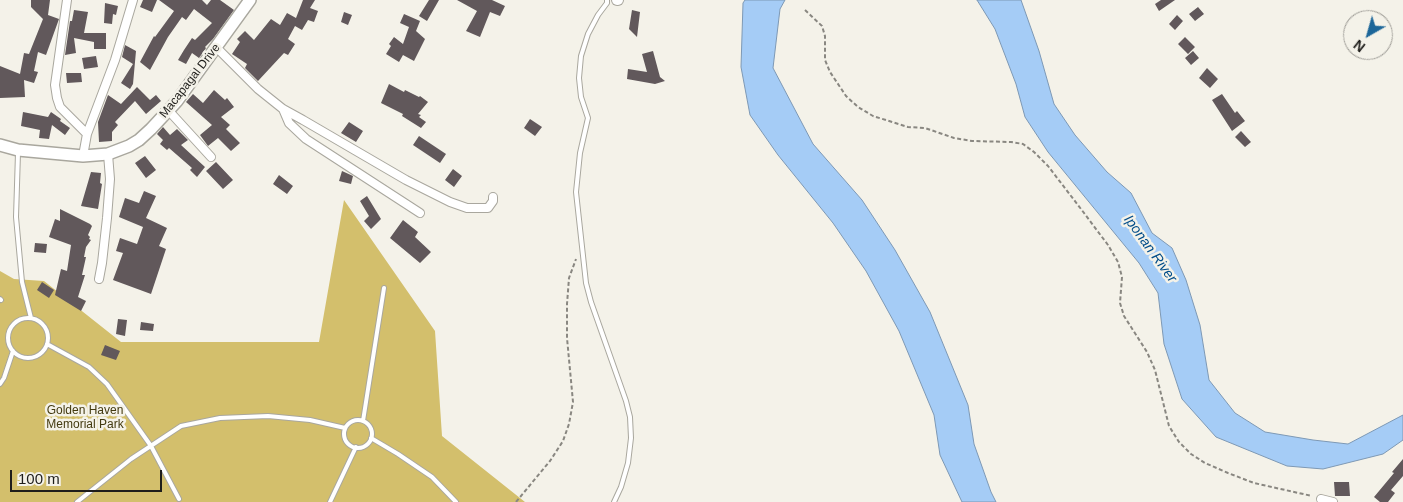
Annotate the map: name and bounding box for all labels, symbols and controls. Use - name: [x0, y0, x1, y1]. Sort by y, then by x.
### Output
- north arrow: [1343, 10, 1393, 60]
- text: N: [1350, 37, 1368, 55]
- street label: Macapagal Drive: [157, 41, 223, 121]
- water label: Iponan River: [1120, 212, 1180, 286]
- park label: Golden Haven Memorial Park: [46, 404, 124, 432]
- scale bar: [12, 460, 165, 492]
- text: 100 m: [18, 470, 60, 487]

